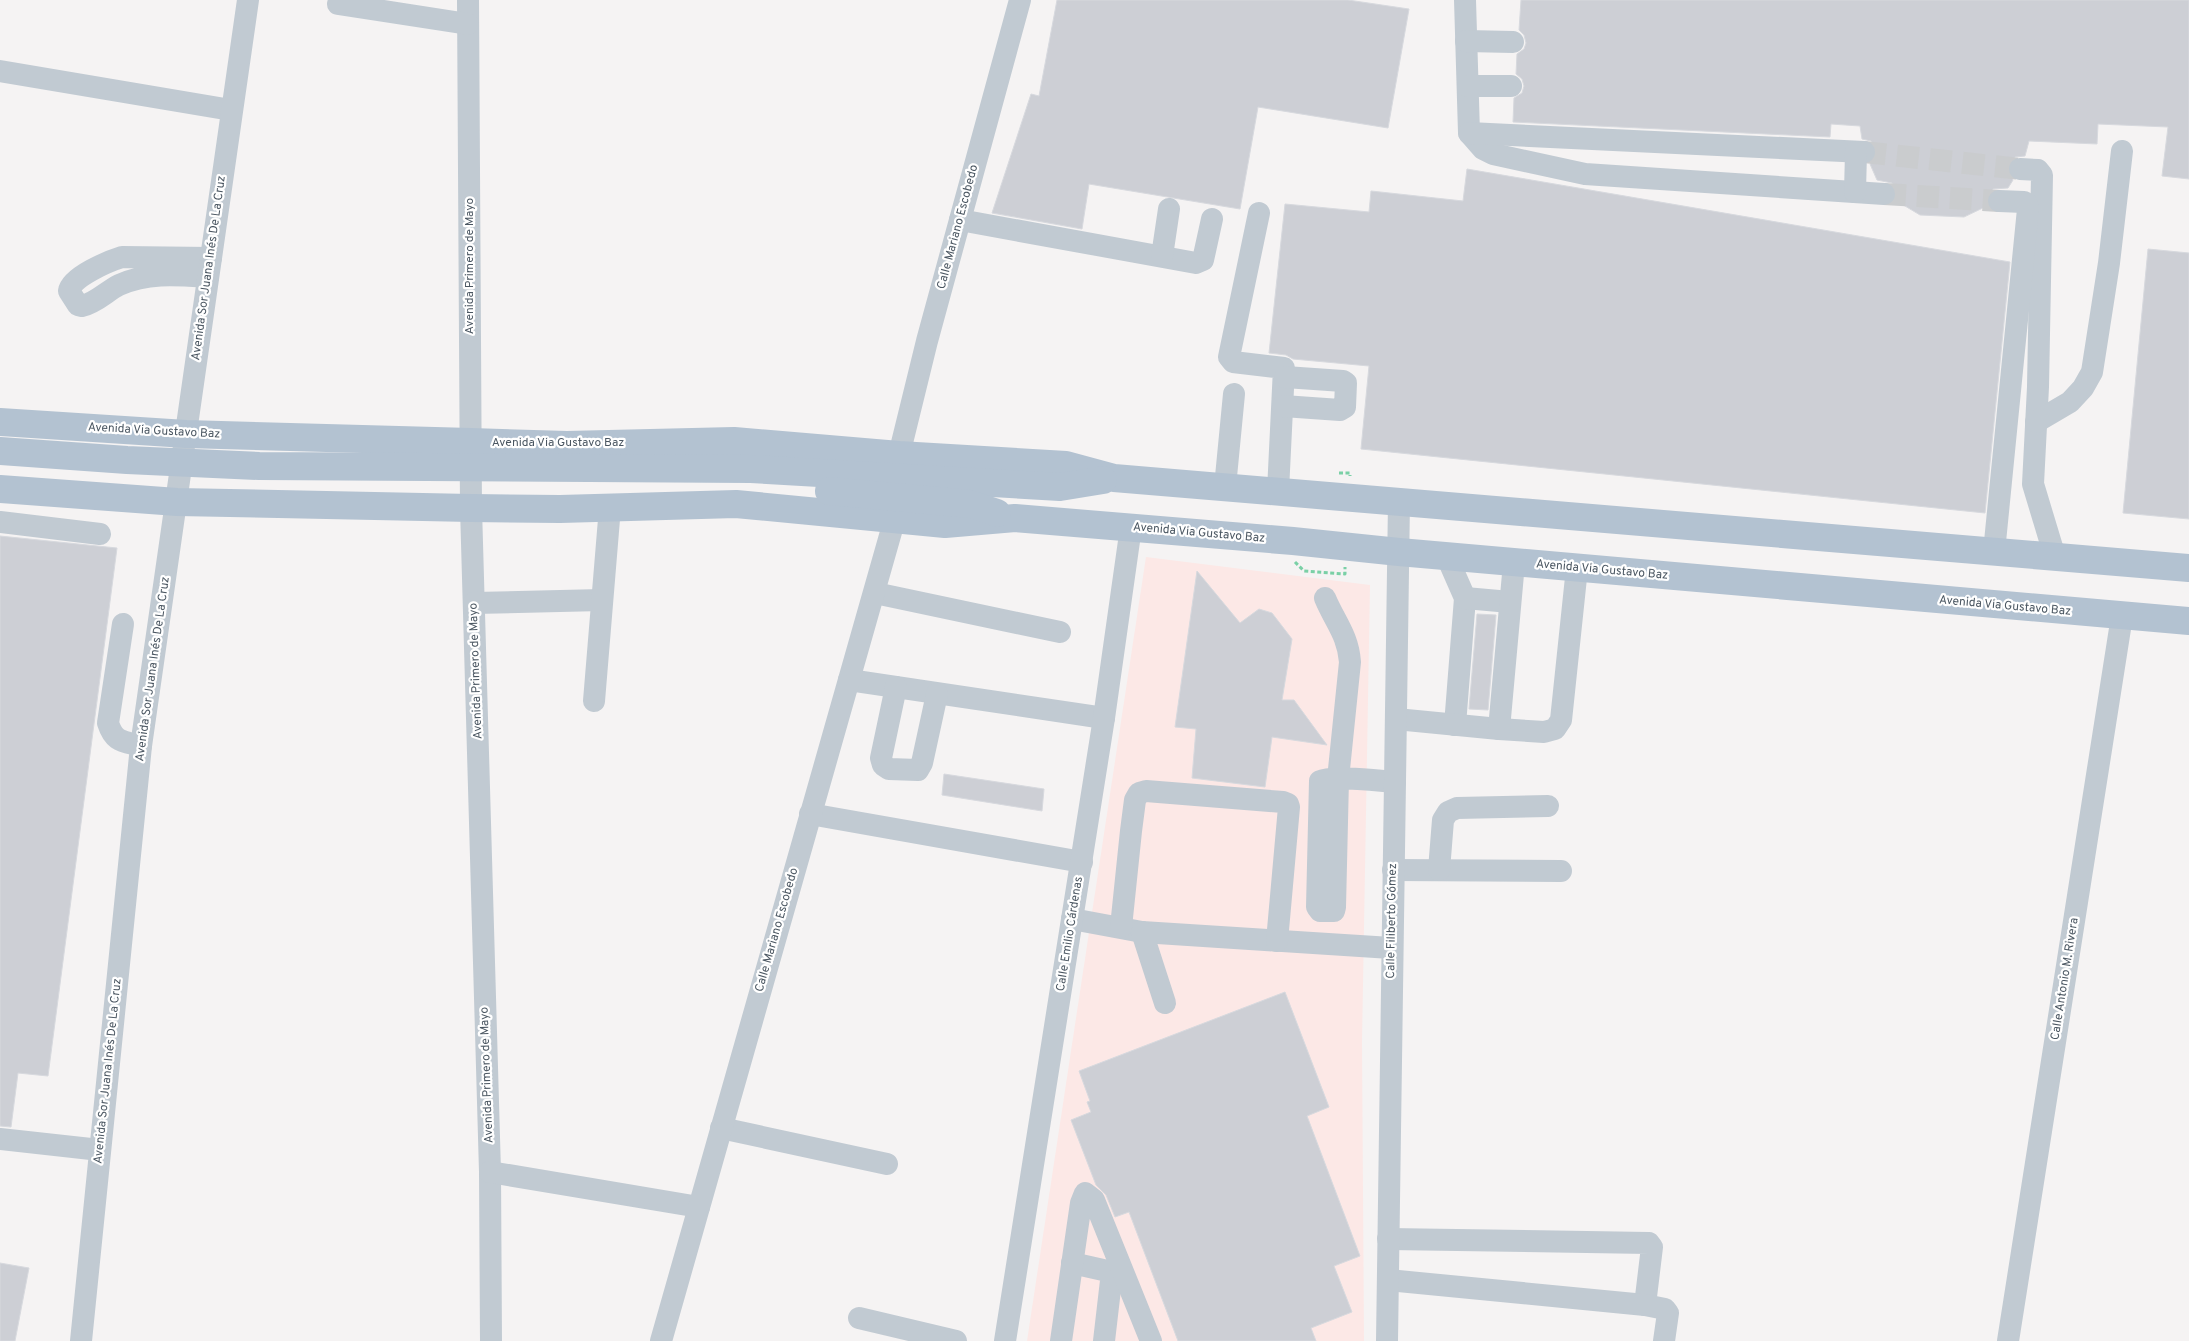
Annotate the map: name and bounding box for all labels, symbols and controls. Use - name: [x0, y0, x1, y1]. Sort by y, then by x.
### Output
- street label: Calle Mariano Escobedo: [934, 163, 982, 291]
- street label: Avenida Sor Juana Inés De La Cruz: [188, 175, 230, 361]
- street label: Avenida Primero de Mayo: [462, 197, 478, 334]
- street label: Avenida Via Gustavo Baz: [87, 420, 221, 442]
- street label: Avenida Via Gustavo Baz: [492, 435, 624, 451]
- street label: Avenida Via Gustavo Baz: [1132, 519, 1266, 547]
- street label: Avenida Via Gustavo Baz: [1535, 556, 1669, 584]
- street label: Avenida Sor Juana Inés De La Cruz: [132, 576, 174, 762]
- street label: Avenida Via Gustavo Baz: [1938, 592, 2072, 620]
- street label: Avenida Primero de Mayo: [466, 602, 486, 739]
- street label: Calle Filiberto Gómez: [1383, 863, 1401, 979]
- street label: Calle Mariano Escobedo: [752, 866, 802, 994]
- street label: Calle Emilio Cárdenas: [1053, 875, 1087, 993]
- street label: Calle Antonio M. Rivera: [2047, 917, 2083, 1041]
- street label: Avenida Sor Juana Inés De La Cruz: [90, 978, 126, 1164]
- street label: Avenida Primero de Mayo: [477, 1006, 497, 1143]

